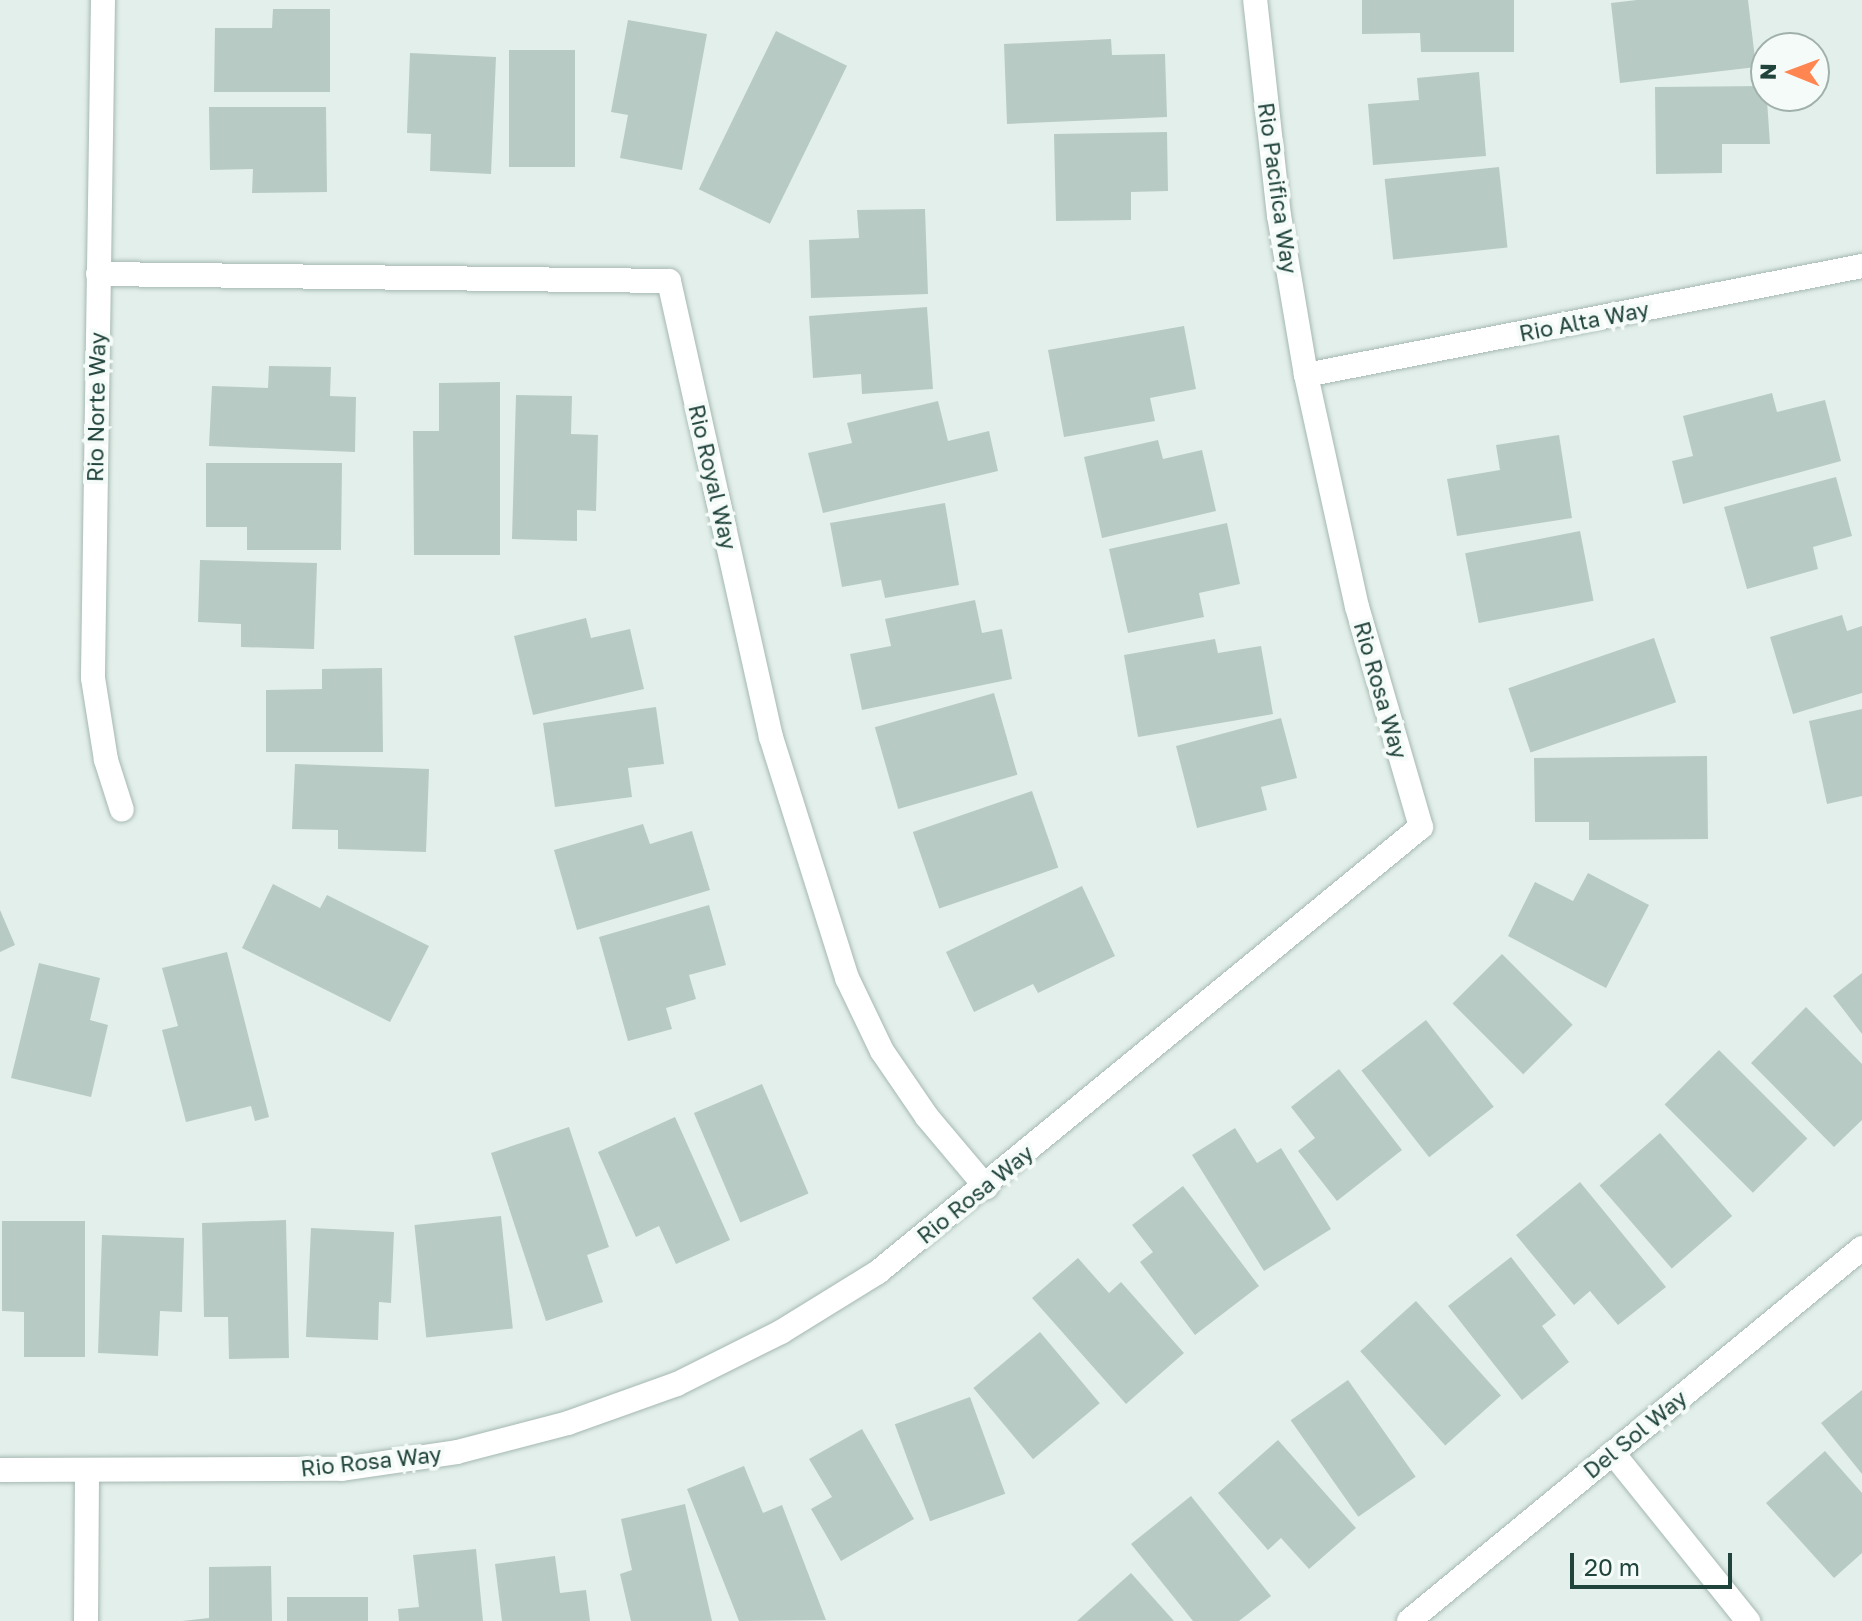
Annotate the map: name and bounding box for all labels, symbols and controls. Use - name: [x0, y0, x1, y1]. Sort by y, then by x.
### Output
- north arrow: [1750, 32, 1830, 112]
- text: N: [1754, 63, 1781, 80]
- street label: Rio Pacifica Way: [1253, 101, 1303, 275]
- street label: Rio Alta Way: [1517, 295, 1651, 347]
- street label: Rio Norte Way: [81, 332, 111, 482]
- street label: Rio Royal Way: [683, 402, 743, 552]
- street label: Rio Rosa Way: [1349, 618, 1413, 762]
- street label: Rio Rosa Way: [912, 1139, 1038, 1249]
- street label: Del Sol Way: [1578, 1384, 1692, 1484]
- street label: Rio Rosa Way: [299, 1440, 443, 1482]
- scale bar: [1574, 1537, 1736, 1587]
- text: 20 m: [1584, 1552, 1640, 1581]

